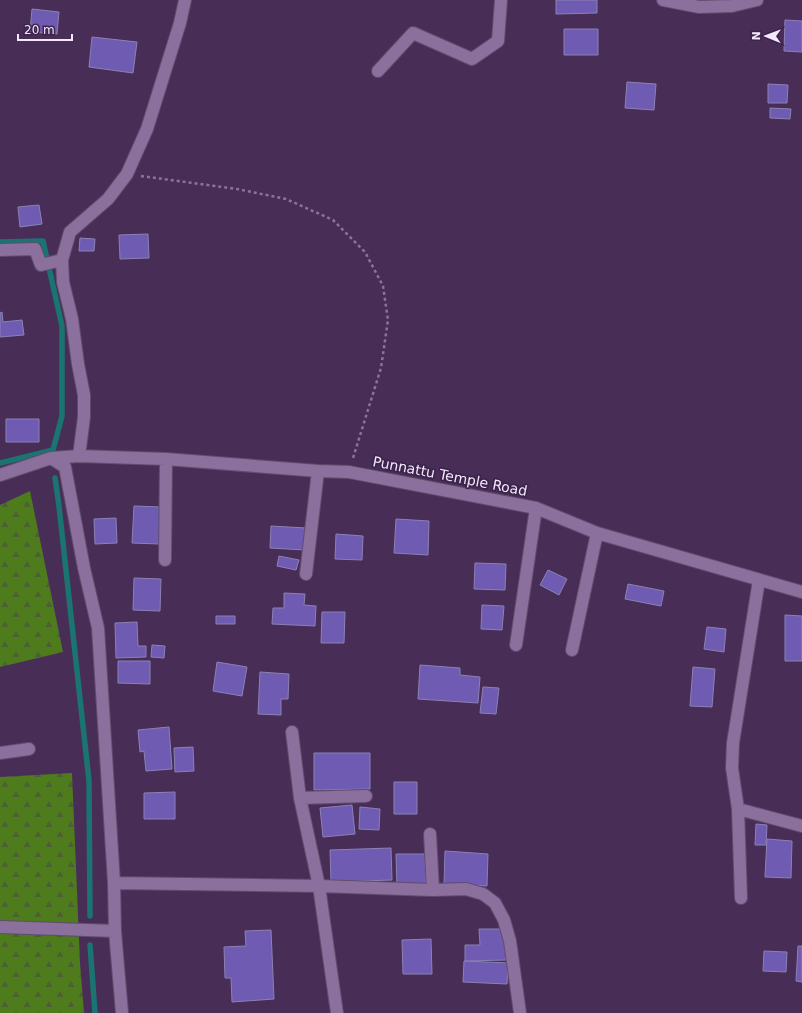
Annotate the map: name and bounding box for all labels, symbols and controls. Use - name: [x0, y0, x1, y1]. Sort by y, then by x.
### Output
- scale bar: [18, 16, 72, 42]
- north arrow: [746, 16, 786, 56]
- text: 20 m: [24, 23, 55, 37]
- text: N: [750, 31, 763, 41]
- street label: Punnattu Temple Road: [371, 453, 529, 499]

